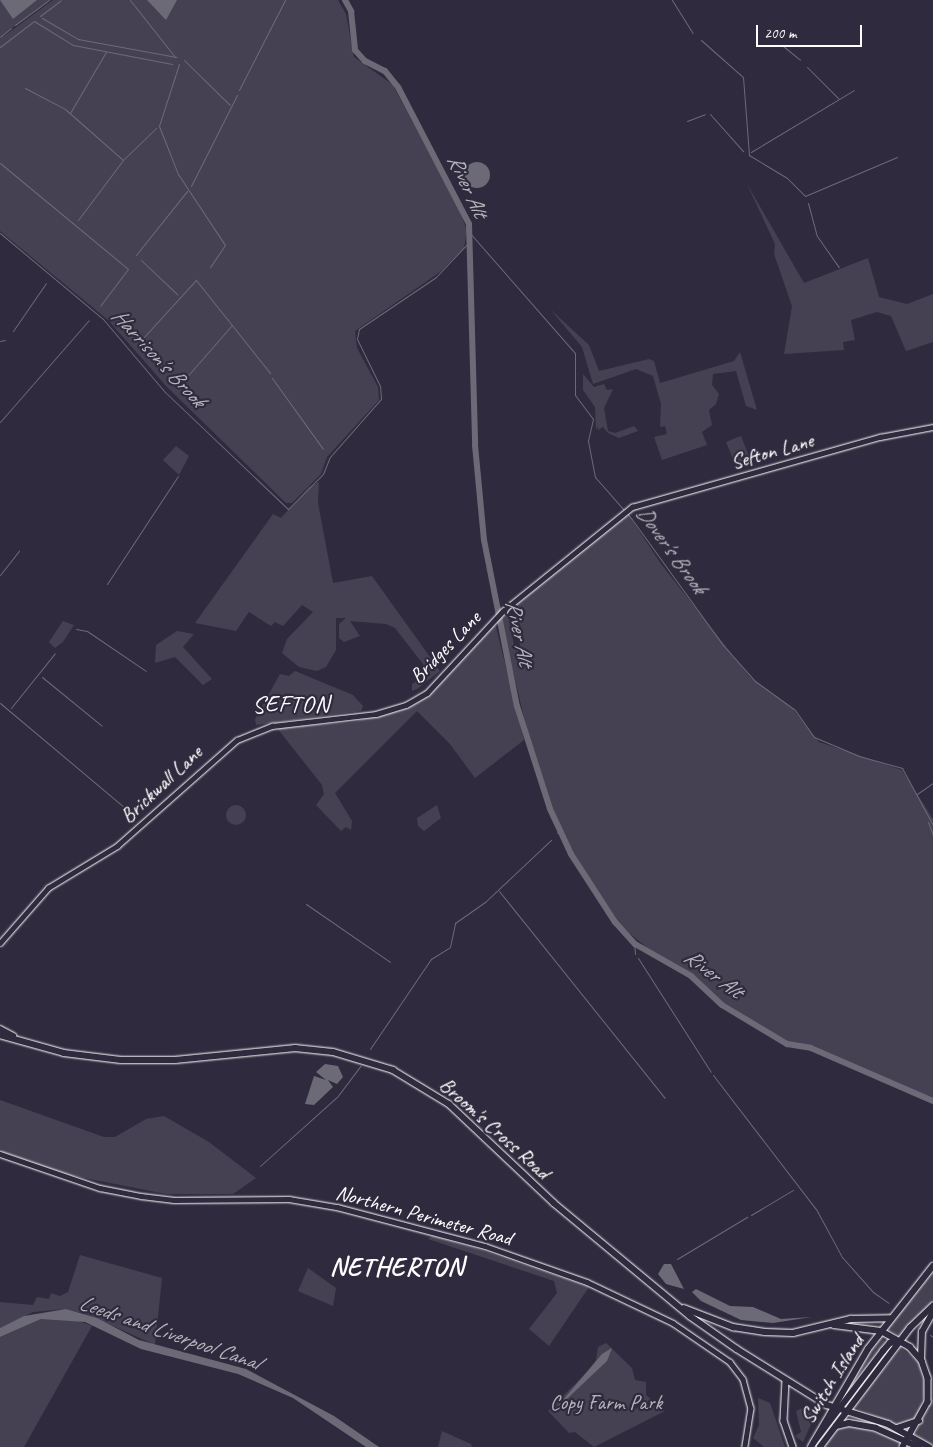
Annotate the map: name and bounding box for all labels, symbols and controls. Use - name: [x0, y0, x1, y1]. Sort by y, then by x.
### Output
- scale bar: [758, 15, 864, 47]
- text: 200 m: [764, 24, 796, 43]
- water label: River Alt: [441, 151, 493, 221]
- water label: Harrison's Brook: [106, 303, 210, 413]
- street label: Sefton Lane: [728, 427, 816, 475]
- water label: Dover's Brook: [630, 501, 712, 599]
- water label: River Alt: [499, 598, 539, 668]
- street label: Bridges Lane: [404, 605, 486, 689]
- district label: SEFTON: [251, 691, 331, 719]
- street label: Brickwall Lane: [115, 740, 207, 828]
- water label: River Alt: [679, 944, 747, 1004]
- street label: Broom's Cross Road: [434, 1072, 556, 1184]
- street label: Northern Perimeter Road: [333, 1179, 515, 1251]
- district label: NETHERTON: [329, 1251, 465, 1283]
- water label: Leeds and Liverpool Canal: [75, 1290, 263, 1376]
- street label: Switch Island: [795, 1330, 869, 1428]
- park label: Copy Farm Park: [549, 1389, 663, 1415]

